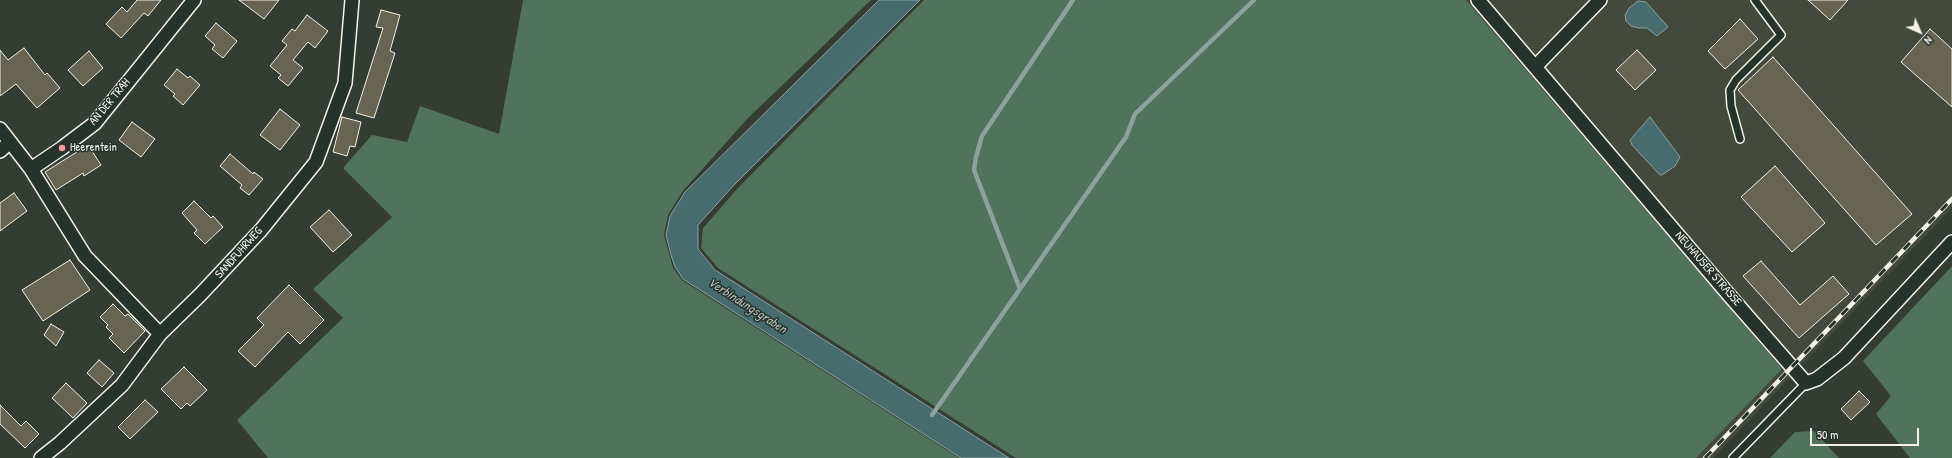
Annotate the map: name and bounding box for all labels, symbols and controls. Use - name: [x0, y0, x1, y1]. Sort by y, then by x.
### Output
- north arrow: [1900, 12, 1940, 52]
- text: N: [1921, 33, 1936, 48]
- street label: AN DER TRAH: [86, 76, 134, 128]
- place label: Heerentein: [70, 141, 117, 155]
- marker: Heerentein: [57, 143, 67, 153]
- street label: SANDFUHRWEG: [212, 224, 266, 282]
- street label: NEUHAUSER STRASSE: [1672, 229, 1744, 309]
- water label: Verbindungsgraben: [705, 275, 789, 337]
- scale bar: [1812, 420, 1921, 446]
- text: 50 m: [1817, 426, 1838, 443]

